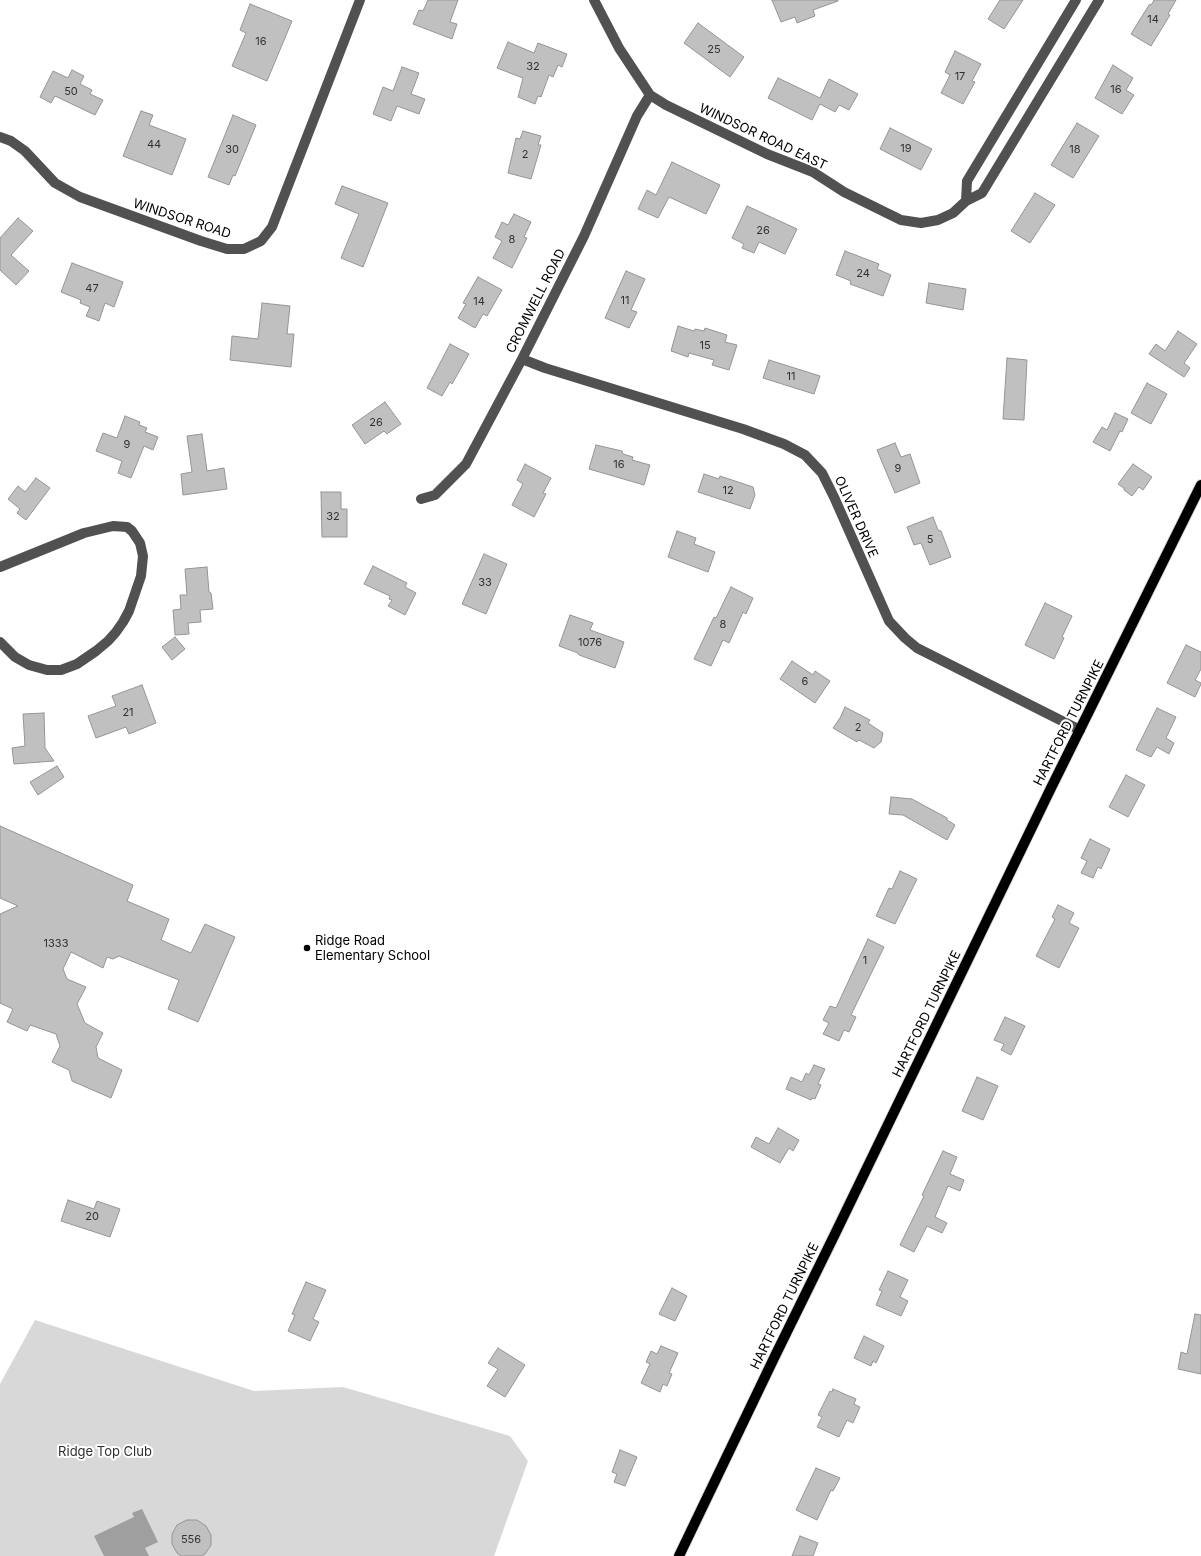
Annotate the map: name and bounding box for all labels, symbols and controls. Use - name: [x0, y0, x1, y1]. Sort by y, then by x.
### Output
- house number: 14: [1147, 13, 1159, 27]
- house number: 16: [255, 35, 267, 49]
- house number: 25: [707, 43, 721, 57]
- house number: 32: [526, 60, 540, 74]
- house number: 17: [955, 70, 965, 84]
- house number: 16: [1110, 83, 1122, 97]
- house number: 50: [64, 85, 78, 99]
- street label: WINDSOR ROAD EAST: [697, 101, 829, 173]
- house number: 44: [147, 138, 161, 152]
- house number: 19: [900, 142, 912, 156]
- house number: 30: [225, 143, 239, 157]
- house number: 18: [1069, 143, 1081, 157]
- house number: 2: [522, 148, 528, 162]
- street label: WINDSOR ROAD: [131, 196, 233, 242]
- house number: 26: [756, 224, 770, 238]
- house number: 8: [509, 233, 515, 247]
- street label: CROMWELL ROAD: [503, 246, 569, 356]
- house number: 24: [856, 267, 870, 281]
- house number: 47: [85, 282, 99, 296]
- house number: 11: [621, 294, 629, 308]
- house number: 14: [473, 295, 485, 309]
- house number: 15: [699, 339, 711, 353]
- house number: 11: [787, 370, 795, 384]
- house number: 26: [369, 416, 383, 430]
- house number: 9: [124, 438, 130, 452]
- house number: 16: [613, 458, 625, 472]
- house number: 9: [895, 462, 901, 476]
- street label: OLIVER DRIVE: [831, 474, 881, 560]
- house number: 12: [722, 484, 734, 498]
- house number: 32: [326, 510, 340, 524]
- house number: 5: [927, 533, 933, 547]
- house number: 33: [478, 576, 492, 590]
- house number: 8: [720, 618, 726, 632]
- house number: 1076: [578, 636, 602, 650]
- street label: HARTFORD TURNPIKE: [1031, 658, 1107, 788]
- house number: 6: [802, 675, 808, 689]
- house number: 21: [122, 706, 134, 720]
- house number: 2: [855, 721, 861, 735]
- place label: Ridge Road Elementary School: [315, 933, 430, 964]
- house number: 1333: [44, 937, 68, 951]
- marker: Ridge Road Elementary School: [302, 943, 312, 953]
- street label: HARTFORD TURNPIKE: [890, 948, 964, 1080]
- house number: 1: [863, 954, 867, 968]
- house number: 20: [85, 1210, 99, 1224]
- street label: HARTFORD TURNPIKE: [748, 1240, 822, 1372]
- park label: Ridge Top Club: [58, 1444, 152, 1460]
- house number: 556: [181, 1533, 201, 1547]

